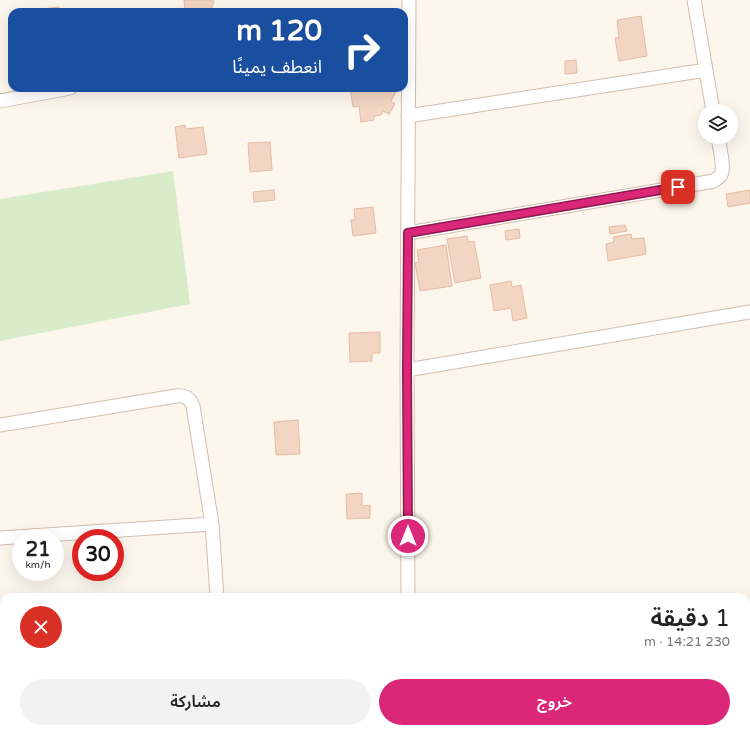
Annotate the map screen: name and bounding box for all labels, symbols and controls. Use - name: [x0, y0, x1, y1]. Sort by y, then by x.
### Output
- text: 120 m: [236, 14, 322, 48]
- icon: right: [336, 24, 388, 76]
- text: انعطف يمينًا: [232, 56, 322, 78]
- map controls: [698, 104, 738, 144]
- button: layers: [698, 104, 738, 144]
- pin: [661, 170, 695, 204]
- icon: arrive: [667, 176, 689, 198]
- position arrow: [387, 515, 429, 557]
- speed limit sign: 30: [72, 529, 124, 581]
- text: 21: [25, 538, 51, 562]
- text: km/h: [25, 559, 51, 571]
- text: 1 دقيقة: [650, 604, 730, 633]
- button: close: [20, 606, 62, 648]
- text: 230 m · 14:21: [644, 634, 730, 650]
- button: مشاركة: [20, 679, 371, 725]
- button: خروج: [379, 679, 730, 725]

